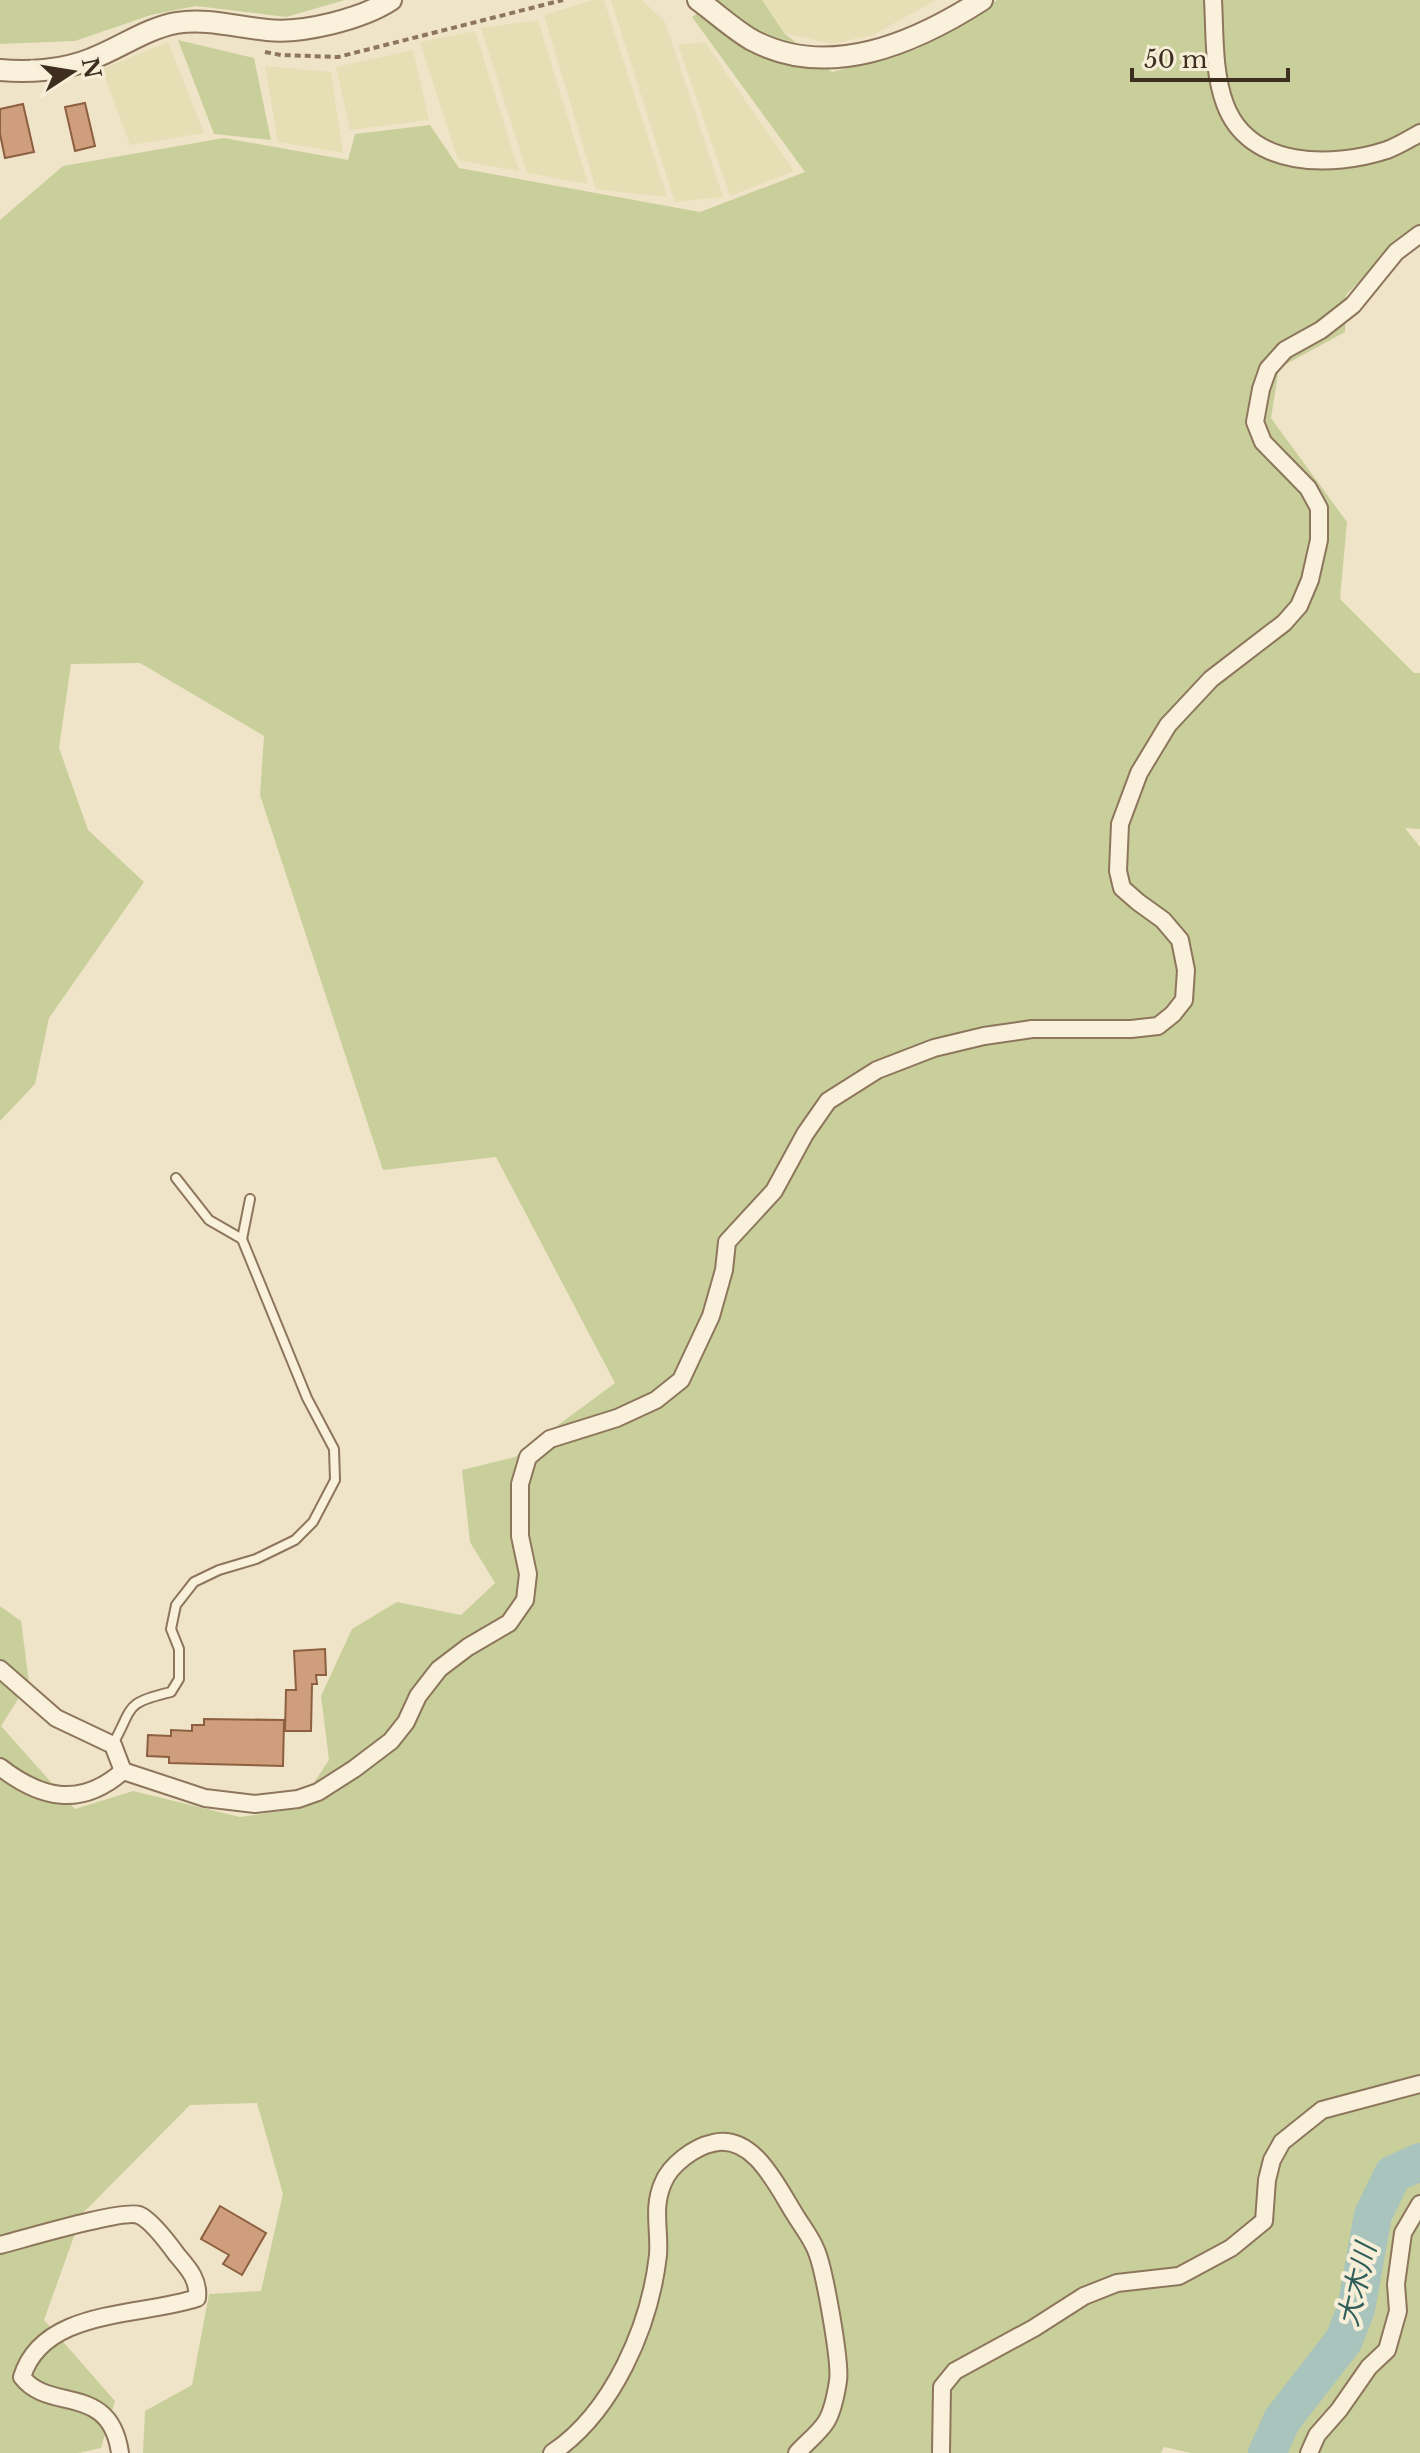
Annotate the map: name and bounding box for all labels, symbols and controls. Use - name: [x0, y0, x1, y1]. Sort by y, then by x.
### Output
- north arrow: [32, 32, 112, 112]
- scale bar: [1132, 32, 1288, 82]
- text: 50 m: [1144, 45, 1208, 74]
- text: N: [76, 55, 106, 81]
- water label: 大木川: [1330, 2237, 1384, 2330]

